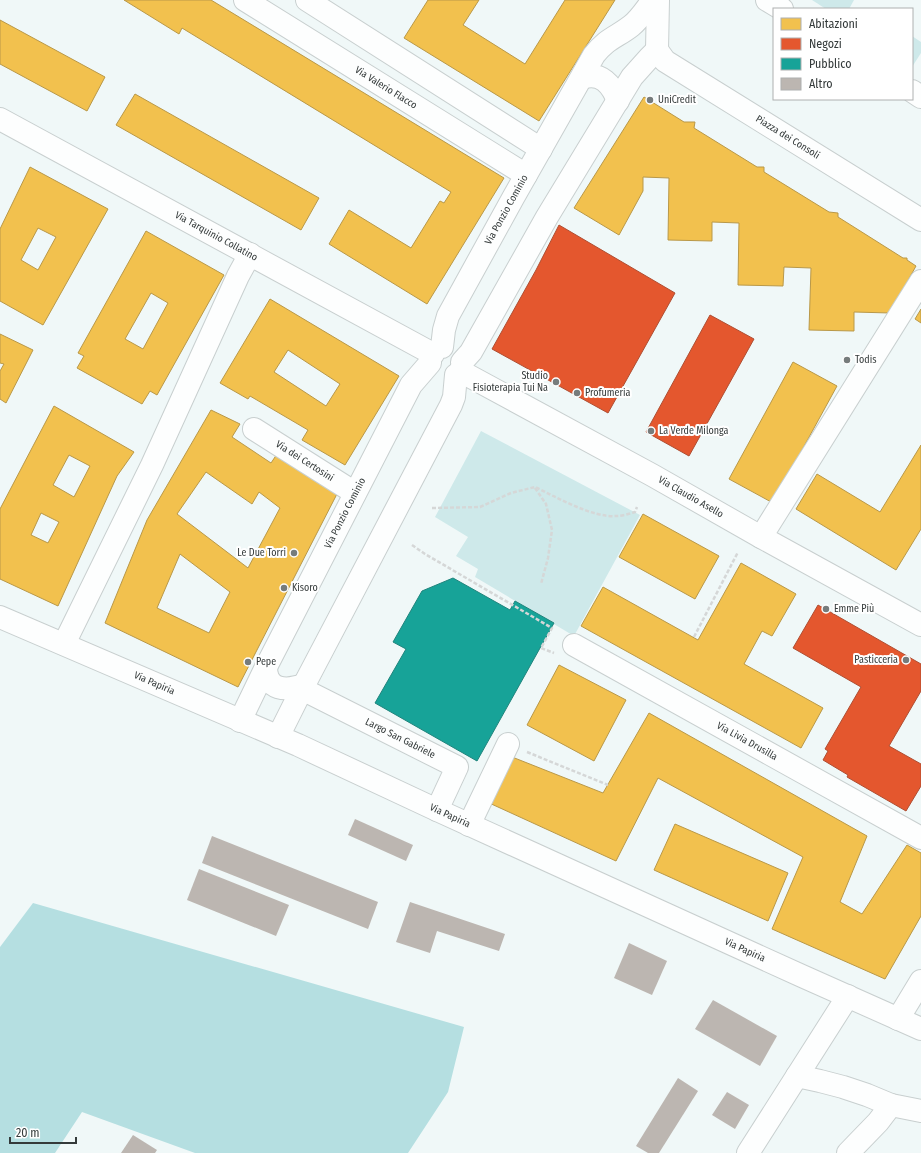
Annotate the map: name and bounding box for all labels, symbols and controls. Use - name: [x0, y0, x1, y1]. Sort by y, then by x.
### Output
- legend: [773, 8, 913, 100]
- text: Abitazioni: [809, 17, 858, 31]
- text: Negozi: [809, 37, 842, 51]
- text: Pubblico: [809, 57, 851, 71]
- street label: Via Valerio Flacco: [353, 64, 419, 112]
- text: Altro: [809, 77, 833, 91]
- place label: UniCredit: [658, 94, 697, 106]
- marker: UniCredit: [645, 95, 655, 105]
- street label: Piazza dei Consoli: [753, 113, 822, 162]
- street label: Via Ponzio Cominio: [482, 173, 531, 247]
- street label: Via Tarquinio Collatino: [173, 209, 260, 264]
- place label: Todis: [855, 354, 877, 366]
- marker: Todis: [842, 355, 852, 365]
- place label: Studio Fisioterapia Tui Na: [473, 370, 548, 394]
- marker: Studio Fisioterapia Tui Na: [551, 377, 561, 387]
- place label: Profumeria: [585, 387, 630, 399]
- marker: Profumeria: [572, 388, 582, 398]
- place label: La Verde Milonga: [659, 425, 729, 437]
- marker: La Verde Milonga: [646, 426, 656, 436]
- street label: Via dei Certosini: [273, 438, 336, 484]
- street label: Via Claudio Asello: [656, 474, 726, 520]
- street label: Via Ponzio Cominio: [322, 476, 368, 550]
- place label: Le Due Torri: [237, 547, 286, 559]
- marker: Le Due Torri: [289, 548, 299, 558]
- place label: Kisoro: [292, 582, 318, 594]
- marker: Kisoro: [279, 583, 289, 593]
- place label: Emme Più: [834, 602, 874, 615]
- marker: Emme Più: [821, 604, 831, 614]
- place label: Pasticceria: [854, 654, 898, 666]
- marker: Pasticceria: [901, 655, 911, 665]
- place label: Pepe: [256, 656, 276, 668]
- marker: Pepe: [243, 657, 253, 667]
- street label: Via Papiria: [132, 669, 177, 697]
- street label: Largo San Gabriele: [363, 716, 437, 761]
- street label: Via Livia Drusilla: [715, 720, 780, 763]
- street label: Via Papiria: [428, 801, 472, 830]
- street label: Via Papiria: [723, 936, 767, 964]
- scale bar: [10, 1119, 76, 1145]
- text: 20 m: [16, 1126, 40, 1140]

